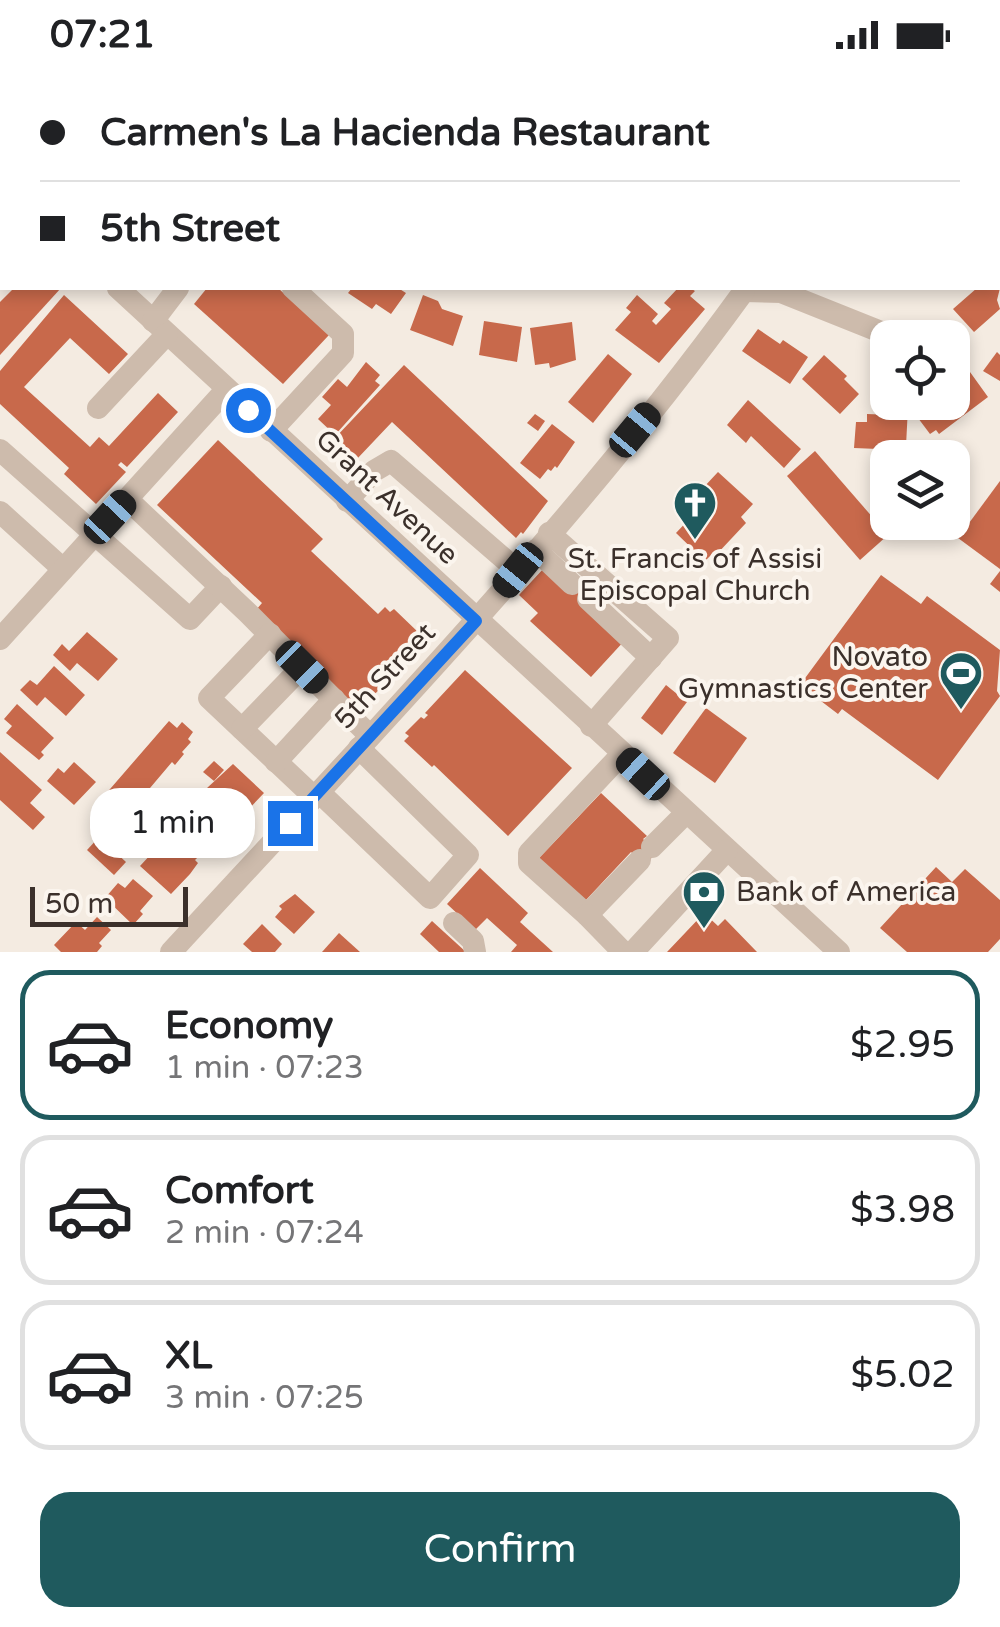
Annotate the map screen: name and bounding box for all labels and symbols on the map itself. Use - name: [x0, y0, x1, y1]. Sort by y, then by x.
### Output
- route start: [226, 388, 271, 433]
- car: [604, 397, 666, 463]
- street label: Grant Avenue: [309, 422, 465, 572]
- church icon: St. Francis of Assisi Episcopal Church: [672, 480, 718, 541]
- car: [79, 485, 141, 549]
- car: [487, 537, 549, 603]
- place label: St. Francis of Assisi Episcopal Church: [568, 542, 822, 608]
- street label: 5th Street: [327, 616, 443, 736]
- car: [270, 635, 334, 699]
- place label: Novato Gymnastics Center: [678, 640, 928, 706]
- sports icon: Novato Gymnastics Center: [938, 650, 984, 711]
- car: [611, 743, 675, 805]
- callout: 1 min: [90, 788, 255, 858]
- route end: [268, 801, 313, 846]
- bank icon: Bank of America: [681, 869, 727, 930]
- place label: Bank of America: [736, 875, 956, 909]
- scale bar: [30, 882, 188, 926]

